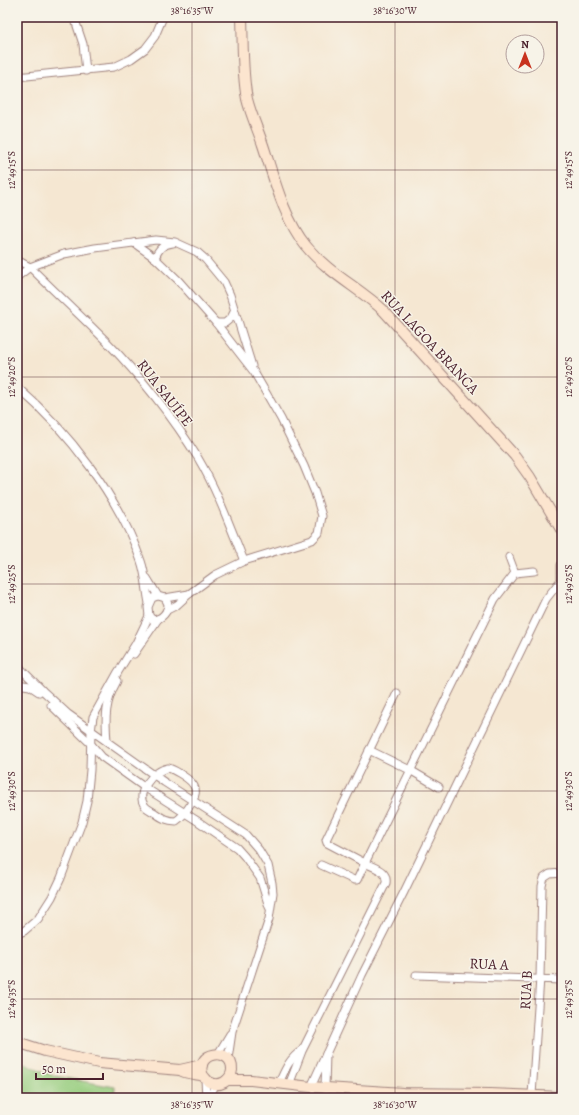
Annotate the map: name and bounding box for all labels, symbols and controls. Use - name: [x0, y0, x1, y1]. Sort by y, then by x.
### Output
- text: 38°16'35"W: [171, 4, 214, 17]
- text: 38°16'30"W: [373, 4, 417, 17]
- north arrow: [505, 34, 545, 74]
- text: N: [521, 37, 529, 52]
- text: 12°49'15"S: [5, 151, 18, 189]
- text: 12°49'15"S: [562, 151, 575, 189]
- street label: RUA LAGOA BRANCA: [377, 286, 484, 398]
- street label: RUA SAUÍPE: [132, 355, 198, 431]
- text: 12°49'20"S: [5, 357, 18, 397]
- text: 12°49'20"S: [562, 357, 575, 397]
- text: 12°49'25"S: [5, 564, 18, 604]
- text: 12°49'25"S: [562, 564, 575, 604]
- text: 12°49'30"S: [5, 771, 18, 811]
- text: 12°49'30"S: [562, 771, 575, 811]
- street label: RUA A: [469, 953, 509, 975]
- street label: RUA B: [515, 970, 537, 1010]
- text: 12°49'35"S: [5, 980, 18, 1018]
- text: 12°49'35"S: [562, 980, 575, 1018]
- scale bar: [36, 1055, 103, 1081]
- text: 50 m: [42, 1061, 66, 1077]
- text: 38°16'35"W: [171, 1098, 214, 1111]
- text: 38°16'30"W: [373, 1098, 417, 1111]

